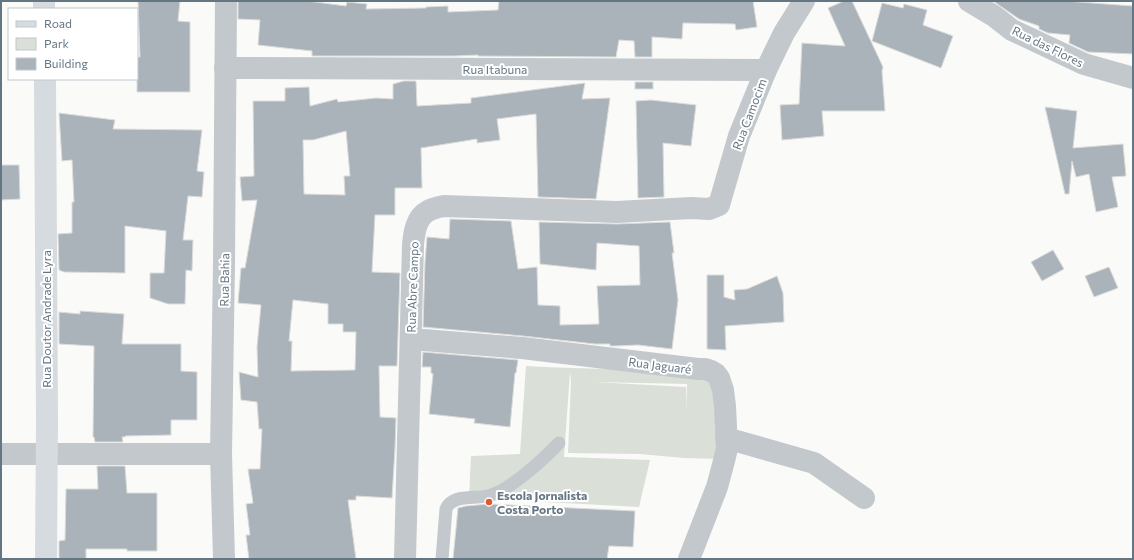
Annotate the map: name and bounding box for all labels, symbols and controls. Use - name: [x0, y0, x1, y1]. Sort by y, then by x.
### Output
- legend: [8, 8, 138, 80]
- text: Road: [44, 16, 72, 30]
- street label: Rua das Flores: [1010, 23, 1086, 69]
- text: Park: [44, 36, 70, 50]
- text: Building: [44, 56, 88, 70]
- street label: Rua Itabuna: [463, 62, 527, 76]
- street label: Rua Camocim: [729, 77, 769, 151]
- street label: Rua Abre Campo: [403, 241, 421, 333]
- street label: Rua Doutor Andrade Lyra: [39, 250, 53, 388]
- street label: Rua Bahia: [217, 253, 231, 307]
- street label: Rua Jaguaré: [628, 354, 692, 377]
- place label: Escola Jornalista Costa Porto: [497, 488, 587, 516]
- marker: Escola Jornalista Costa Porto: [484, 497, 494, 507]

